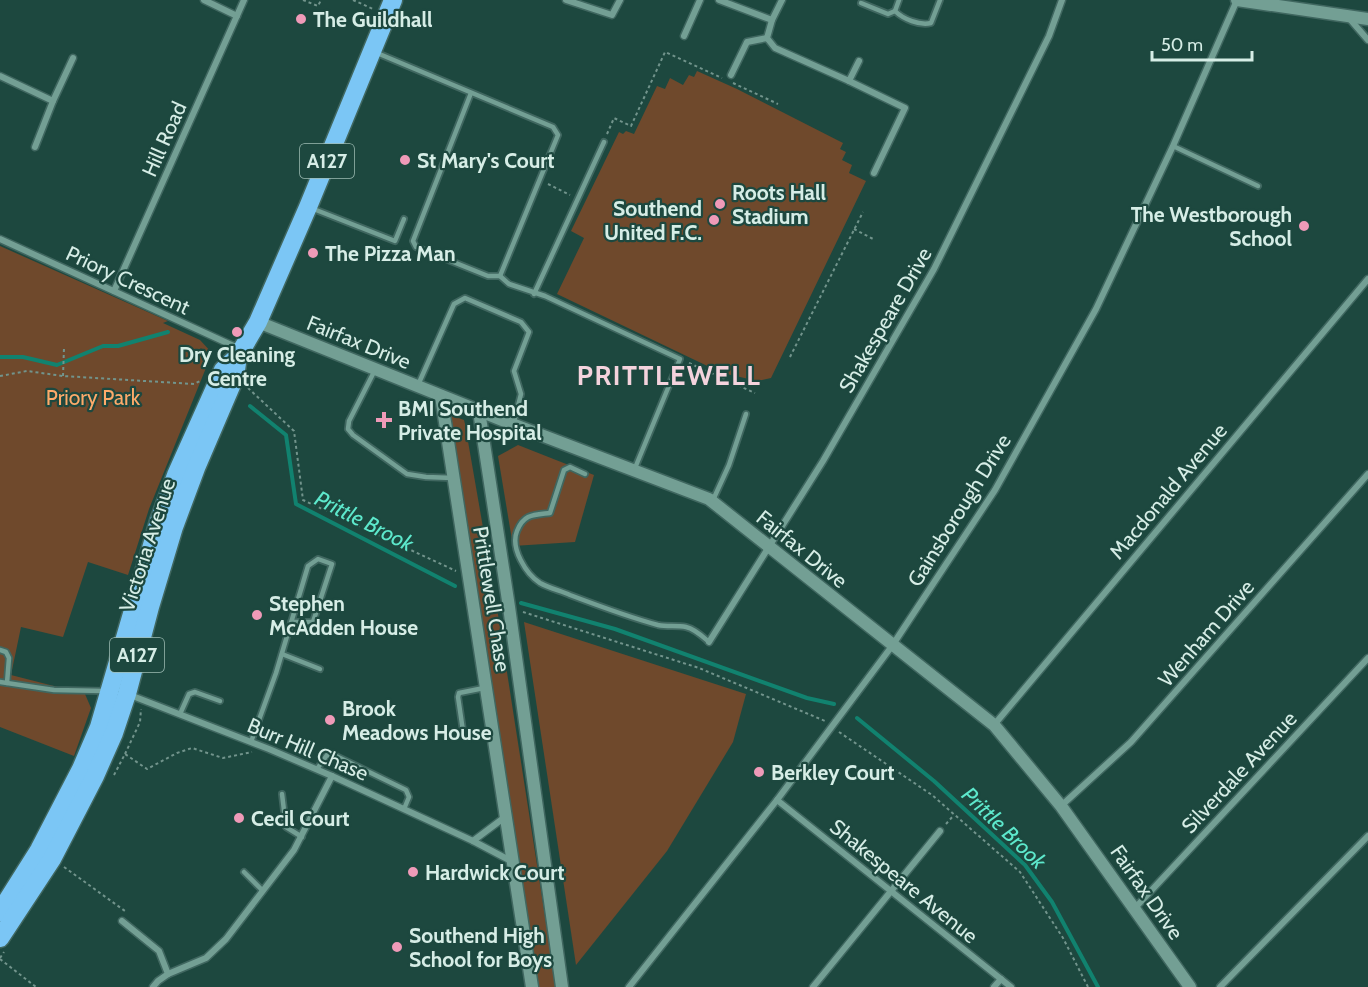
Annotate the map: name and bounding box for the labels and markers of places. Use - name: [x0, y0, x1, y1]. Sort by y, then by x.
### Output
- place label: The Guildhall: [313, 7, 433, 32]
- marker: The Guildhall: [294, 12, 308, 26]
- place label: St Mary's Court: [417, 148, 554, 173]
- marker: St Mary's Court: [398, 153, 412, 167]
- place label: Roots Hall Stadium: [732, 180, 826, 229]
- place label: Southend United F.C.: [604, 196, 702, 245]
- marker: Roots Hall Stadium: [713, 197, 727, 211]
- place label: The Westborough School: [1131, 202, 1292, 251]
- marker: Southend United F.C.: [707, 213, 721, 227]
- marker: The Westborough School: [1297, 219, 1311, 233]
- place label: The Pizza Man: [325, 241, 456, 266]
- marker: The Pizza Man: [306, 246, 320, 260]
- marker: Dry Cleaning Centre: [230, 325, 244, 339]
- place label: Dry Cleaning Centre: [179, 342, 296, 391]
- place label: BMI Southend Private Hospital: [398, 396, 542, 445]
- marker: BMI Southend Private Hospital: [375, 411, 393, 429]
- place label: Stephen McAdden House: [269, 591, 418, 640]
- marker: Stephen McAdden House: [250, 608, 264, 622]
- place label: Brook Meadows House: [342, 696, 492, 745]
- marker: Brook Meadows House: [323, 713, 337, 727]
- place label: Berkley Court: [771, 760, 894, 785]
- marker: Berkley Court: [752, 765, 766, 779]
- place label: Cecil Court: [251, 806, 350, 831]
- marker: Cecil Court: [232, 811, 246, 825]
- place label: Hardwick Court: [425, 860, 564, 885]
- marker: Hardwick Court: [406, 865, 420, 879]
- place label: Southend High School for Boys: [409, 923, 552, 972]
- marker: Southend High School for Boys: [390, 940, 404, 954]

